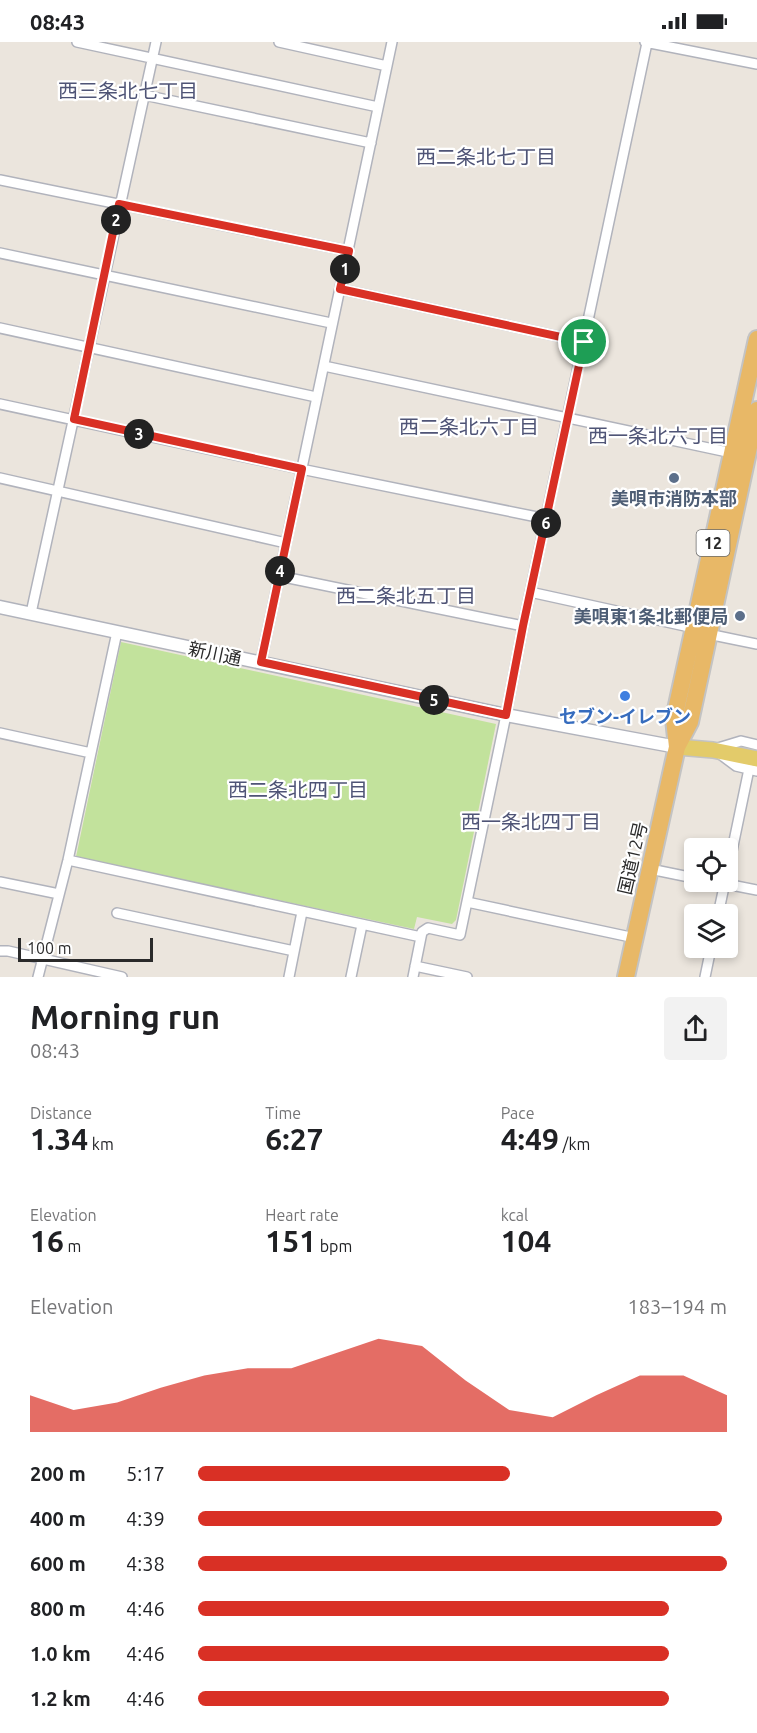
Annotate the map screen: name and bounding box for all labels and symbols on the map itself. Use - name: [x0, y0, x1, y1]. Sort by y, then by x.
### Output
- district label: 西三条北七丁目: [58, 79, 198, 102]
- district label: 西二条北七丁目: [416, 145, 556, 168]
- pin: 2: [101, 205, 131, 235]
- pin: 1: [330, 254, 360, 284]
- pin: [558, 316, 609, 367]
- district label: 西二条北六丁目: [399, 415, 539, 438]
- pin: 3: [124, 419, 154, 449]
- district label: 西一条北六丁目: [588, 424, 728, 447]
- marker: 美唄市消防本部: [667, 471, 681, 485]
- place label: 美唄市消防本部: [611, 488, 737, 508]
- pin: 6: [531, 508, 561, 538]
- road number: 12: [696, 530, 730, 556]
- pin: 4: [265, 556, 295, 586]
- district label: 西二条北五丁目: [336, 584, 476, 607]
- place label: 美唄東1条北郵便局: [574, 606, 728, 626]
- marker: 美唄東1条北郵便局: [733, 609, 747, 623]
- street label: 新川通: [187, 638, 243, 668]
- pin: 5: [419, 685, 449, 715]
- marker: セブン-イレブン: [618, 689, 632, 703]
- place label: セブン-イレブン: [559, 706, 691, 726]
- district label: 西二条北四丁目: [228, 778, 368, 801]
- district label: 西一条北四丁目: [461, 810, 601, 833]
- street label: 国道12号: [614, 820, 650, 896]
- scale bar: [18, 935, 153, 962]

